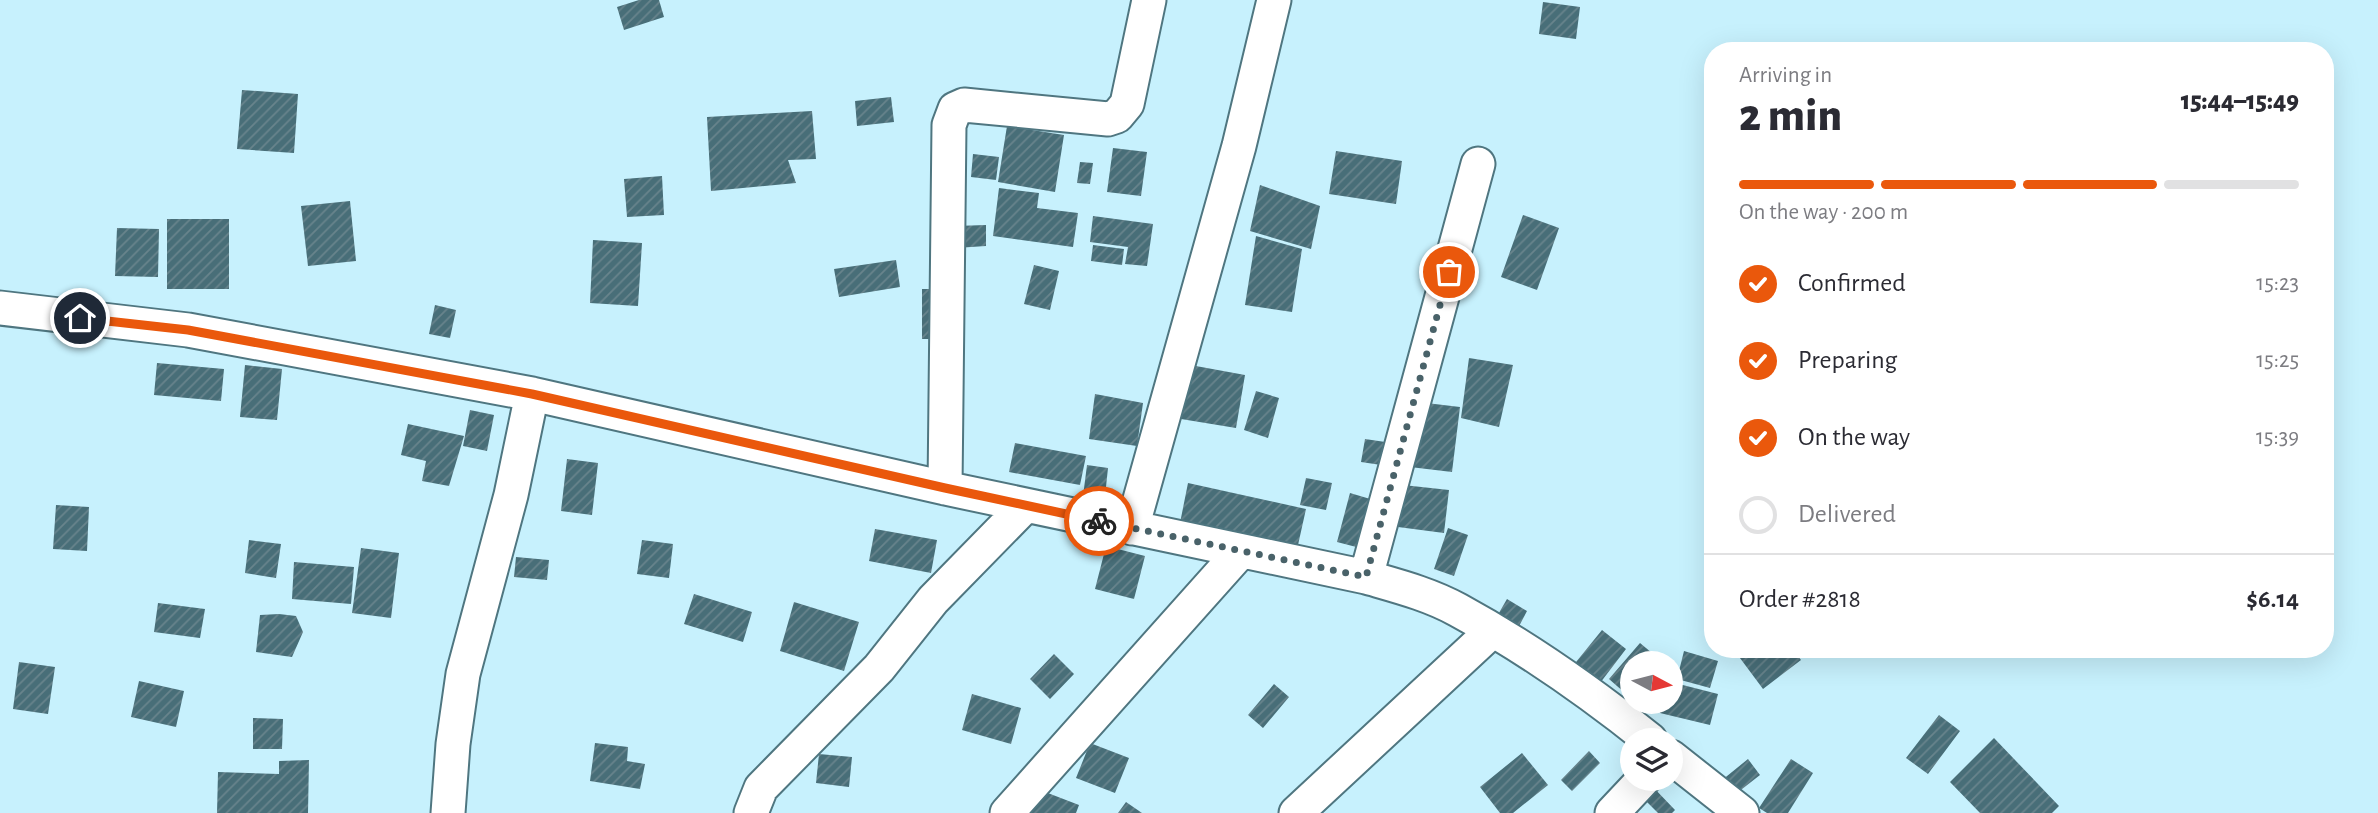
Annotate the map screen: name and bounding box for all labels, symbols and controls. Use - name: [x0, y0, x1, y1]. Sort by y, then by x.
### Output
- text: Arriving in: [1739, 64, 1832, 87]
- text: 15:44–15:49: [2181, 88, 2299, 114]
- text: 2 min: [1739, 93, 1842, 139]
- text: On the way · 200 m: [1739, 201, 1908, 224]
- pin: [1419, 242, 1479, 302]
- icon: bag: [1430, 253, 1468, 291]
- icon: check: [1739, 265, 1777, 303]
- text: Confirmed: [1798, 270, 1906, 296]
- text: 15:23: [2256, 272, 2299, 295]
- pin: [50, 288, 110, 348]
- icon: home: [61, 299, 99, 337]
- icon: check: [1739, 342, 1777, 380]
- text: Preparing: [1798, 347, 1897, 373]
- text: 15:25: [2256, 349, 2299, 372]
- icon: check: [1739, 419, 1777, 457]
- text: On the way: [1798, 424, 1910, 450]
- text: 15:39: [2256, 426, 2299, 449]
- courier: [1064, 486, 1134, 556]
- text: Delivered: [1798, 501, 1896, 527]
- icon: bike: [1080, 502, 1118, 540]
- text: Order #2818: [1739, 586, 1861, 612]
- text: $6.14: [2246, 586, 2299, 612]
- north arrow: [1620, 651, 1684, 714]
- map controls: [1620, 651, 1683, 791]
- button: layers: [1620, 728, 1683, 791]

